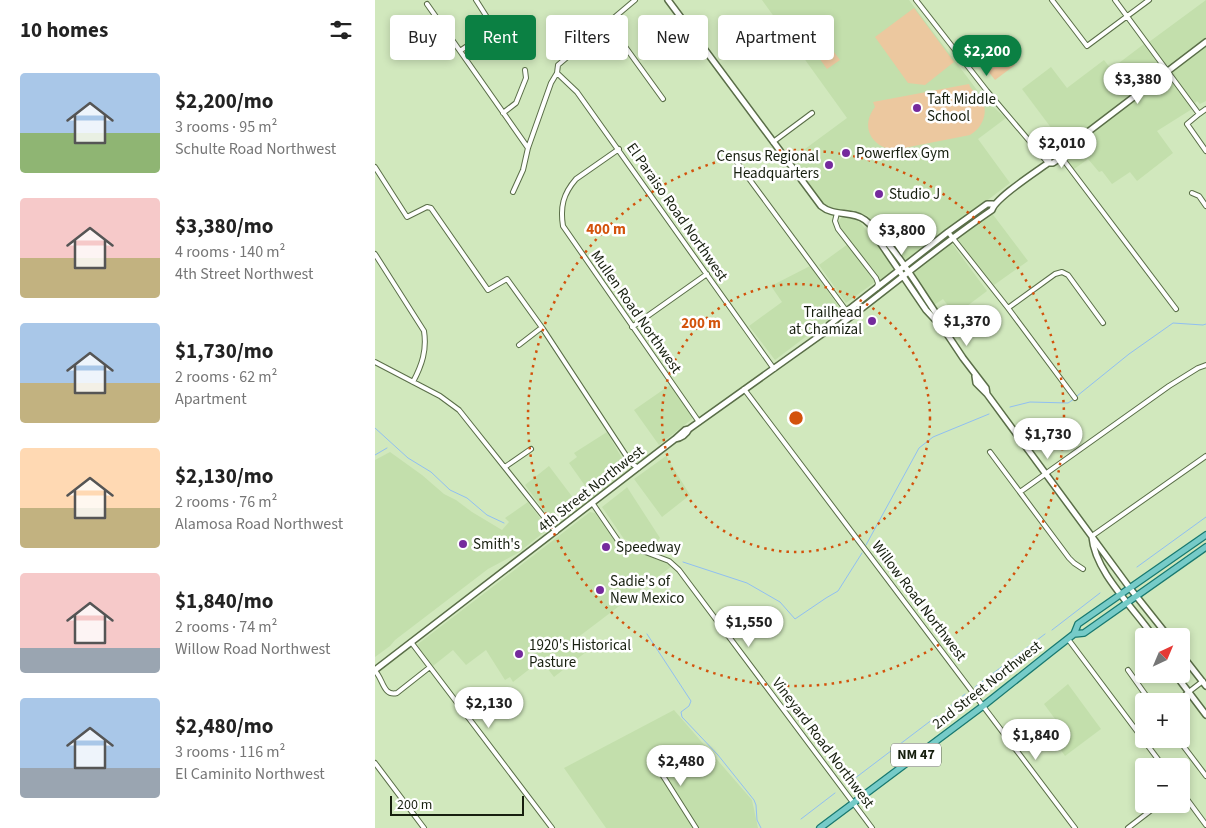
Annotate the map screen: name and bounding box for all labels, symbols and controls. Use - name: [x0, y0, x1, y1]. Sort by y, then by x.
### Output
- text: 10 homes: [20, 15, 108, 45]
- chip: Buy: [390, 15, 455, 60]
- chip: Rent: [465, 15, 536, 60]
- chip: Filters: [546, 15, 628, 60]
- chip: New: [638, 15, 708, 60]
- chip: Apartment: [718, 15, 834, 60]
- icon: filters: [327, 16, 355, 44]
- pin: $2,200: [946, 34, 1028, 77]
- text: $2,200: [963, 40, 1011, 62]
- pin: $3,380: [1097, 62, 1179, 105]
- text: $3,380: [1114, 68, 1162, 90]
- text: $2,200/mo: [175, 86, 274, 116]
- place label: Taft Middle School: [927, 89, 996, 127]
- icon: home: [60, 93, 120, 153]
- marker: Taft Middle School: [911, 102, 923, 114]
- text: 3 rooms · 95 m²: [175, 116, 277, 138]
- pin: $2,010: [1021, 126, 1103, 169]
- text: $2,010: [1038, 132, 1086, 154]
- text: Schulte Road Northwest: [175, 138, 336, 160]
- street label: El Paraiso Road Northwest: [621, 139, 733, 285]
- place label: Powerflex Gym: [856, 143, 950, 164]
- place label: Census Regional Headquarters: [716, 146, 819, 184]
- marker: Powerflex Gym: [840, 147, 852, 159]
- marker: Census Regional Headquarters: [823, 159, 835, 171]
- place label: Studio J: [889, 184, 940, 205]
- marker: Studio J: [873, 188, 885, 200]
- text: $3,380/mo: [175, 211, 274, 241]
- pin: $3,800: [861, 214, 943, 256]
- icon: home: [60, 218, 120, 278]
- text: 400 m: [586, 219, 626, 240]
- text: $3,800: [878, 219, 926, 241]
- text: 4 rooms · 140 m²: [175, 241, 285, 263]
- street label: Mullen Road Northwest: [586, 246, 686, 378]
- text: 4th Street Northwest: [175, 263, 313, 285]
- place label: Trailhead at Chamizal: [789, 302, 862, 340]
- pin: $1,370: [926, 304, 1008, 347]
- text: $1,370: [943, 310, 991, 332]
- text: 200 m: [681, 313, 721, 334]
- marker: Trailhead at Chamizal: [866, 315, 878, 327]
- text: $1,730/mo: [175, 336, 274, 366]
- icon: home: [60, 343, 120, 403]
- text: 2 rooms · 62 m²: [175, 366, 277, 388]
- text: Apartment: [175, 388, 247, 410]
- centre of rings: [787, 409, 805, 427]
- pin: $1,730: [1007, 418, 1089, 460]
- text: $1,730: [1024, 423, 1072, 445]
- street label: 4th Street Northwest: [533, 441, 649, 537]
- text: $2,130/mo: [175, 461, 274, 491]
- icon: home: [60, 468, 120, 528]
- text: 2 rooms · 76 m²: [175, 491, 277, 513]
- text: Alamosa Road Northwest: [175, 513, 343, 535]
- place label: Smith's: [473, 534, 520, 555]
- place label: Speedway: [616, 537, 681, 558]
- street label: Willow Road Northwest: [867, 537, 971, 665]
- marker: Smith's: [457, 538, 469, 550]
- marker: Speedway: [600, 541, 612, 553]
- place label: Sadie's of New Mexico: [610, 571, 684, 609]
- marker: Sadie's of New Mexico: [594, 584, 606, 596]
- text: $1,840/mo: [175, 586, 274, 616]
- icon: home: [60, 593, 120, 653]
- pin: $1,550: [708, 606, 790, 648]
- text: $1,550: [725, 611, 773, 633]
- text: 2 rooms · 74 m²: [175, 616, 277, 638]
- north arrow: [1135, 628, 1190, 682]
- map controls: [1135, 628, 1190, 813]
- place label: 1920's Historical Pasture: [529, 635, 631, 673]
- street label: 2nd Street Northwest: [928, 636, 1046, 734]
- text: Willow Road Northwest: [175, 638, 330, 660]
- marker: 1920's Historical Pasture: [513, 648, 525, 660]
- street label: Vineyard Road Northwest: [767, 673, 879, 813]
- pin: $2,130: [448, 686, 530, 729]
- text: $2,130: [465, 692, 513, 714]
- button: +: [1135, 693, 1190, 748]
- text: $2,480/mo: [175, 711, 274, 741]
- icon: home: [60, 718, 120, 778]
- pin: $1,840: [995, 718, 1077, 761]
- text: $1,840: [1012, 724, 1060, 746]
- text: 3 rooms · 116 m²: [175, 741, 285, 763]
- pin: $2,480: [640, 744, 722, 787]
- road number: NM 47: [891, 744, 941, 766]
- text: $2,480: [657, 750, 705, 772]
- button: −: [1135, 758, 1190, 813]
- text: El Caminito Northwest: [175, 763, 325, 785]
- scale bar: [390, 793, 524, 816]
- text: 200 m: [397, 795, 432, 815]

